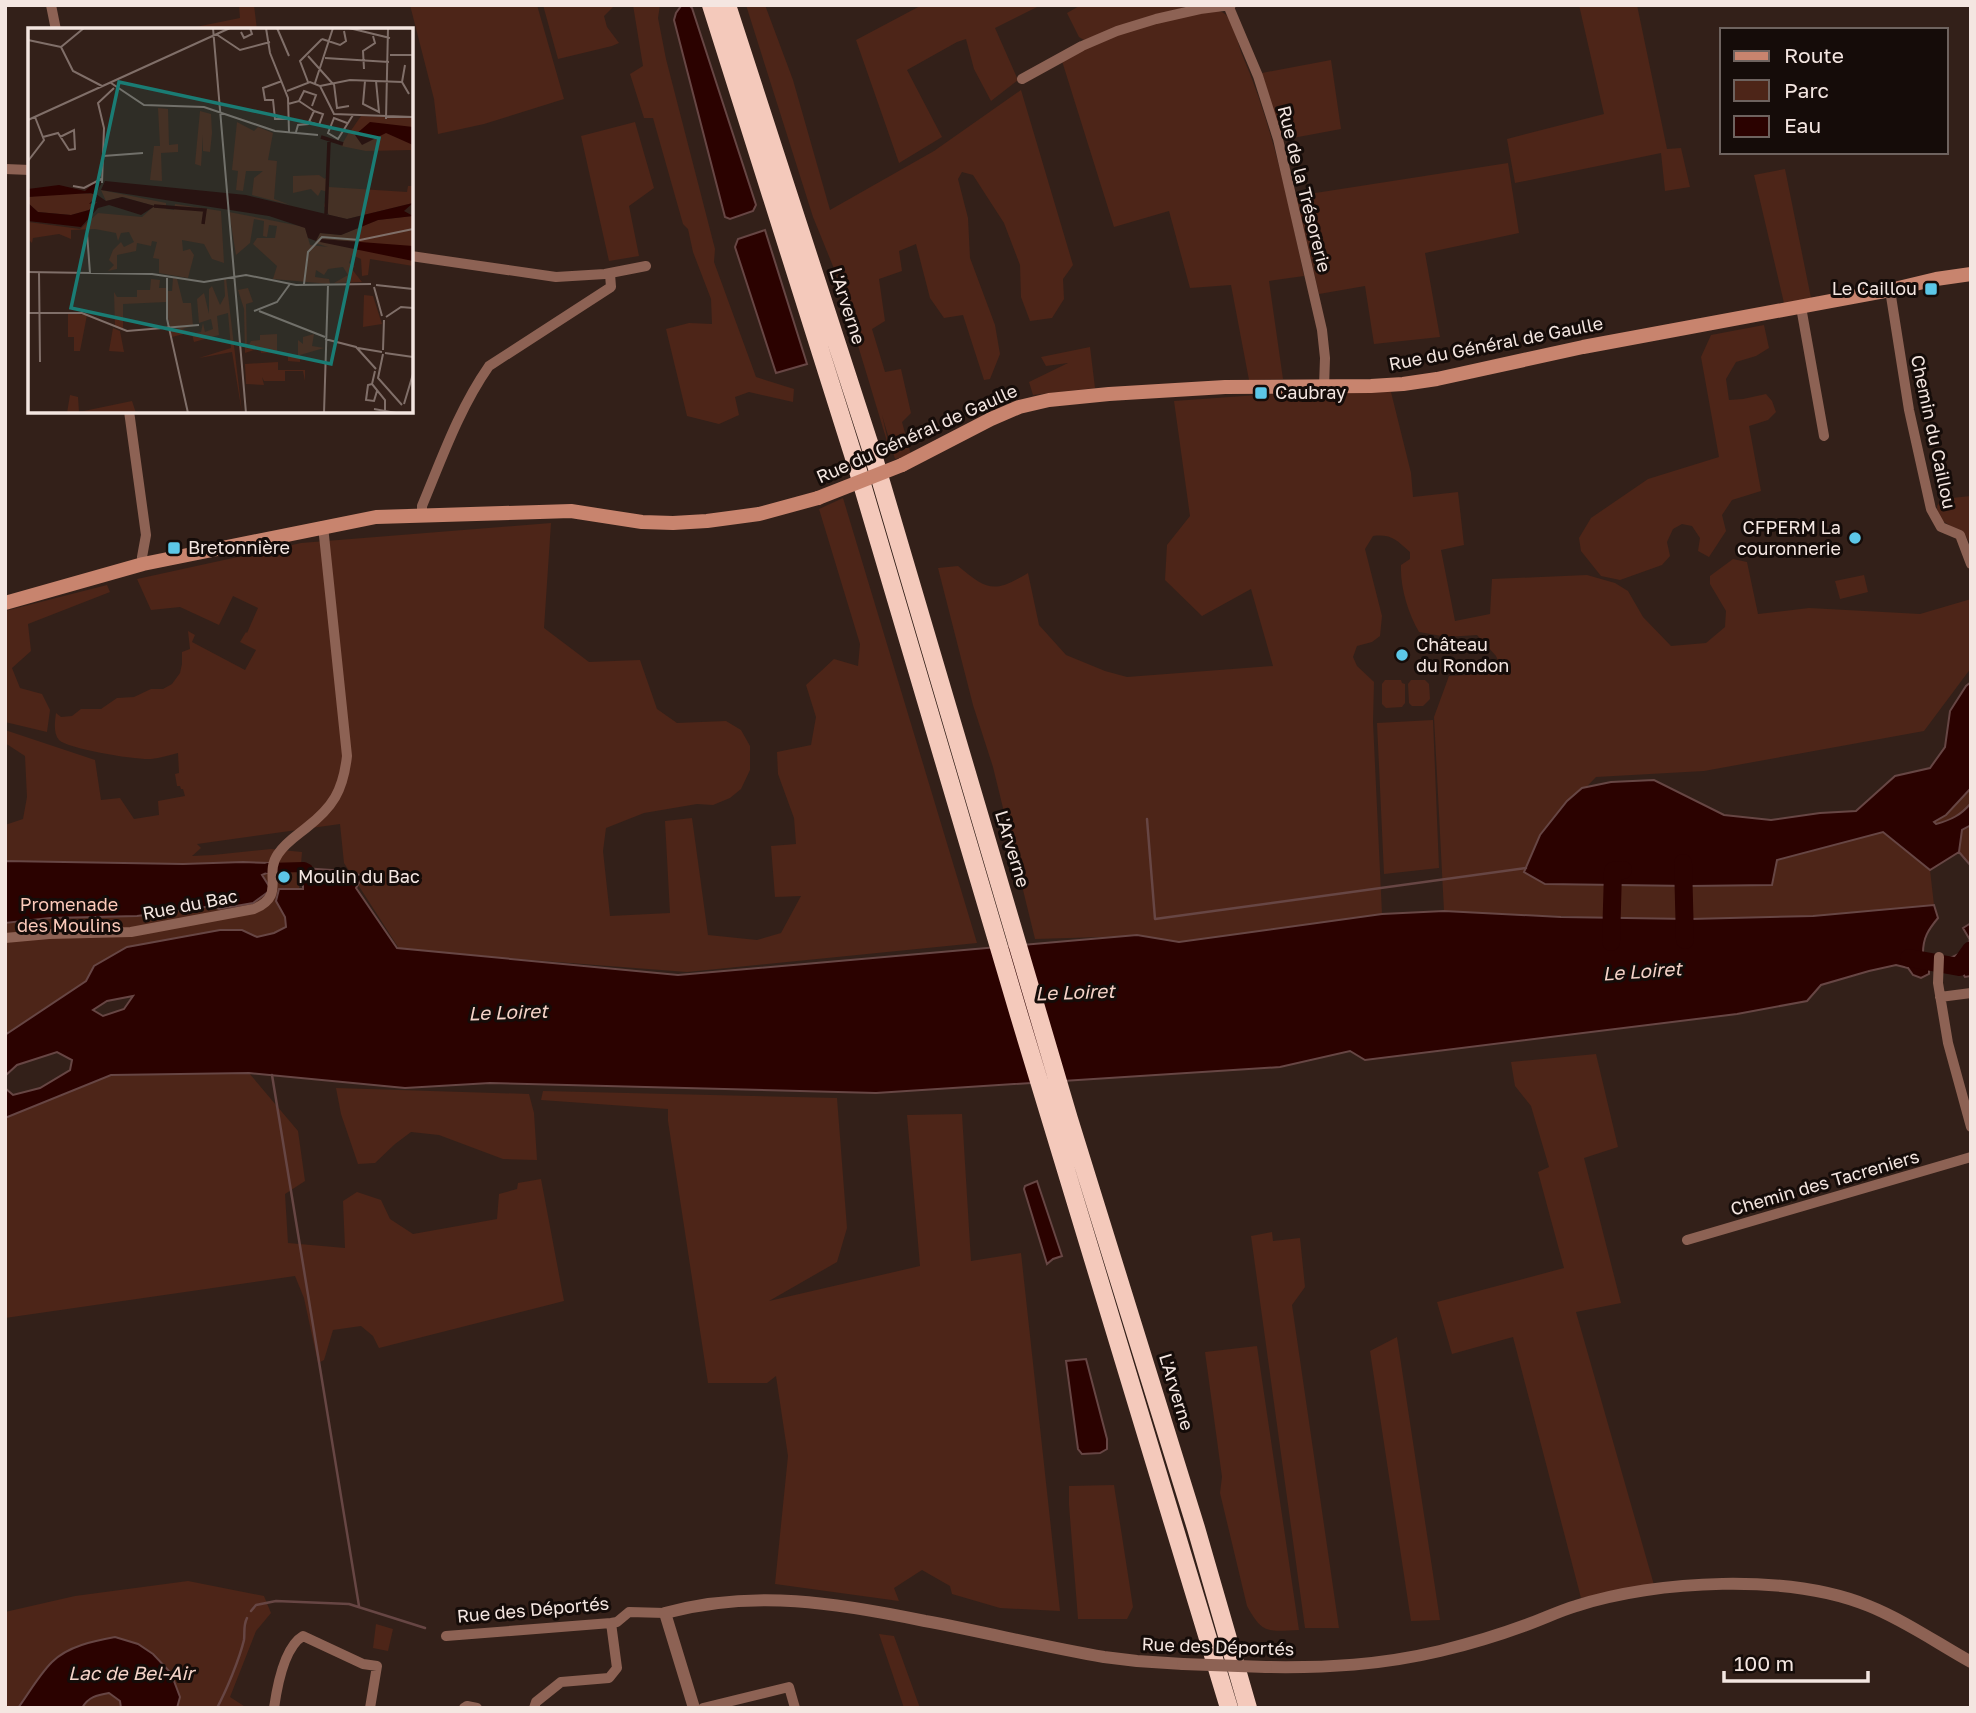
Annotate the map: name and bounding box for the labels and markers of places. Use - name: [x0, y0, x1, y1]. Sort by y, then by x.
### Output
- place label: Le Caillou: [1832, 277, 1917, 299]
- marker: Le Caillou: [1923, 281, 1939, 297]
- place label: Caubray: [1275, 381, 1346, 403]
- marker: Caubray: [1253, 385, 1269, 401]
- place label: CFPERM La couronnerie: [1737, 516, 1841, 559]
- marker: CFPERM La couronnerie: [1847, 530, 1863, 546]
- place label: Bretonnière: [188, 536, 290, 558]
- marker: Bretonnière: [166, 540, 182, 556]
- place label: Château du Rondon: [1416, 633, 1509, 676]
- marker: Château du Rondon: [1394, 647, 1410, 663]
- place label: Moulin du Bac: [298, 865, 420, 887]
- marker: Moulin du Bac: [276, 869, 292, 885]

